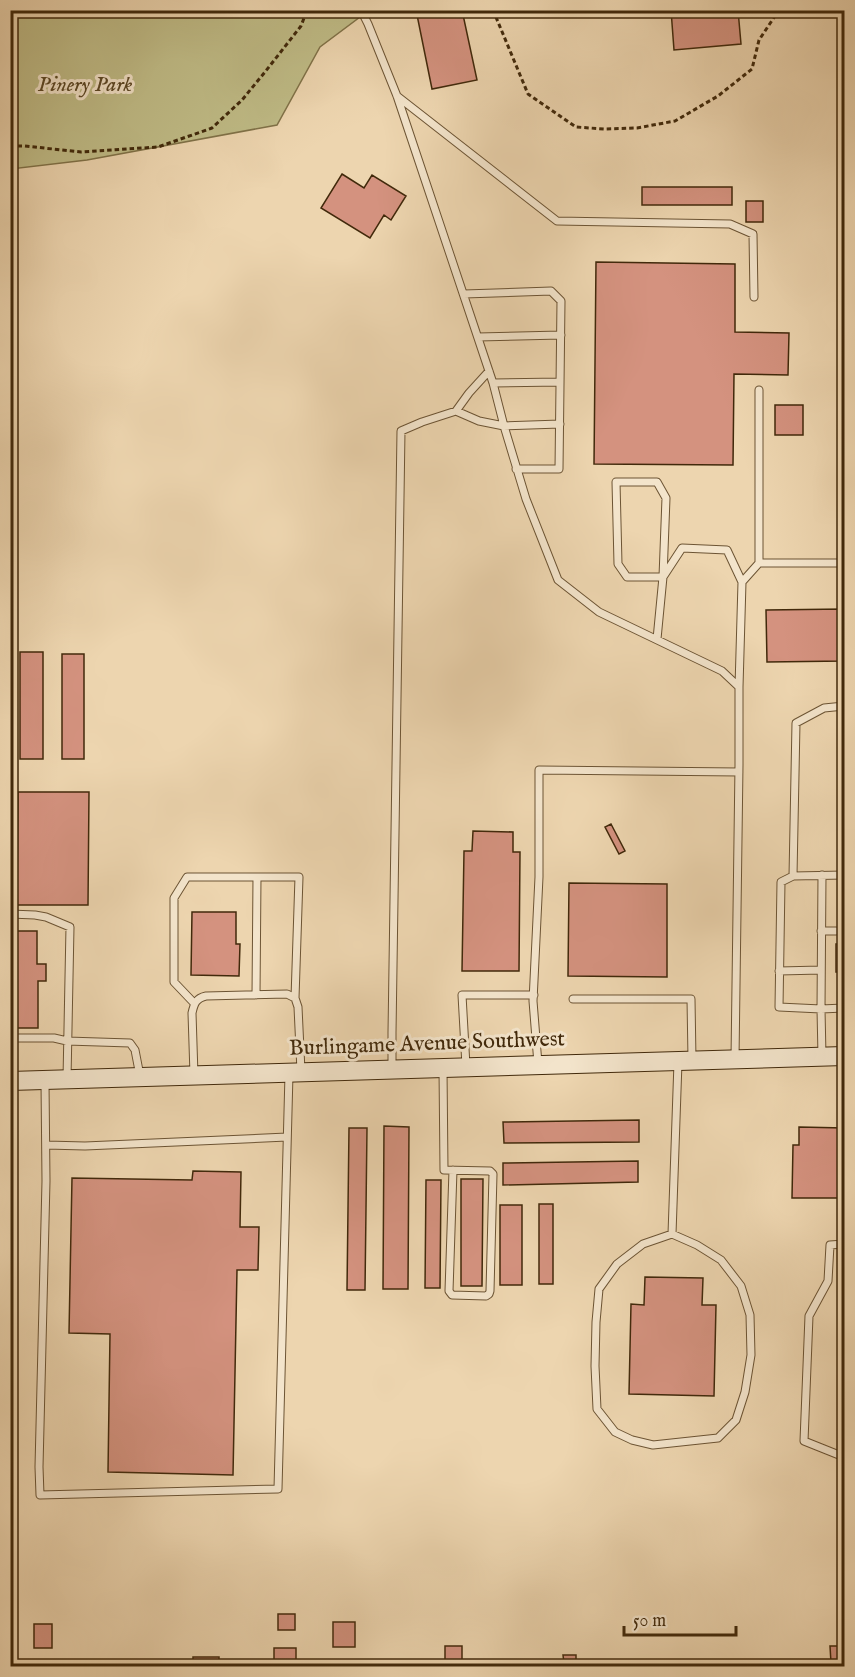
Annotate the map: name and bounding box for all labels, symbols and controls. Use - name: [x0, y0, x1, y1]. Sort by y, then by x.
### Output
- park label: Pinery Park: [38, 71, 133, 99]
- street label: Burlingame Avenue Southwest: [289, 1025, 566, 1063]
- scale bar: [624, 1599, 736, 1637]
- text: 50 m: [633, 1610, 666, 1633]

